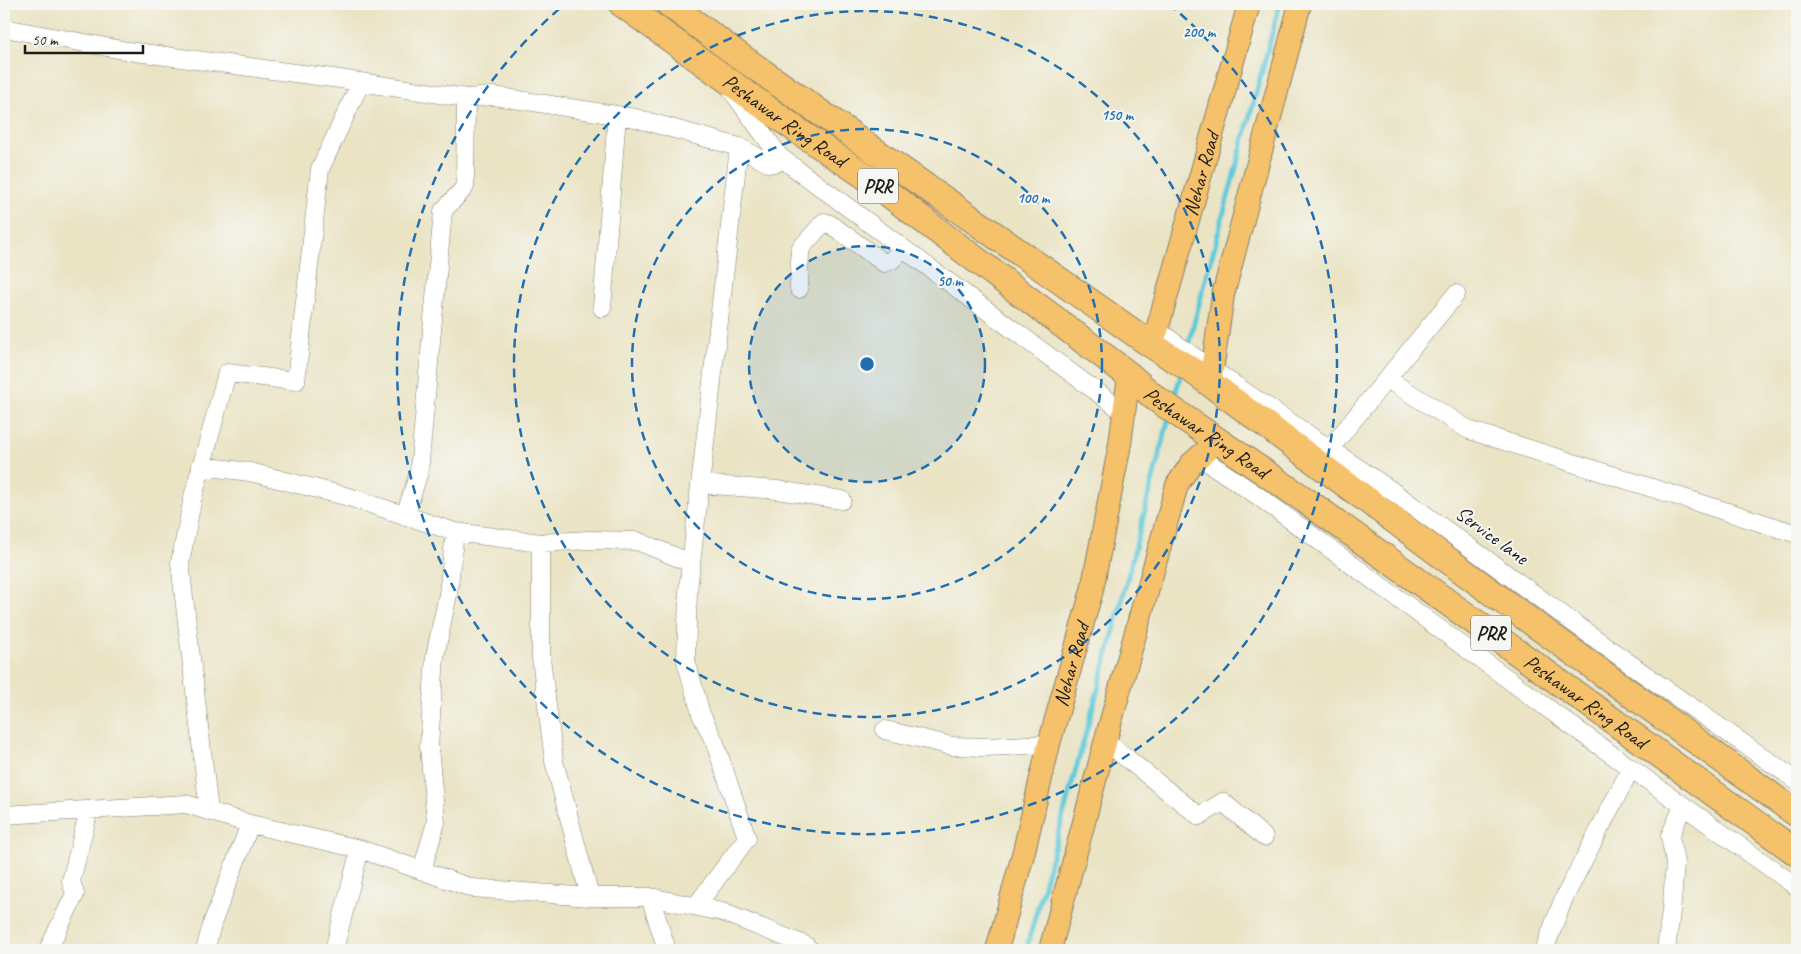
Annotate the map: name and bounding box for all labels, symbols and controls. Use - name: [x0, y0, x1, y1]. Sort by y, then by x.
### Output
- scale bar: [25, 22, 142, 54]
- text: 200 m: [1183, 23, 1217, 42]
- text: 50 m: [32, 31, 59, 50]
- street label: Peshawar Ring Road: [718, 68, 855, 175]
- text: 150 m: [1101, 106, 1135, 125]
- street label: Nehar Road: [1177, 126, 1226, 219]
- road number: PRR: [858, 168, 898, 204]
- text: 100 m: [1017, 189, 1051, 208]
- text: 50 m: [937, 272, 964, 291]
- centre of rings: [858, 355, 876, 373]
- street label: Peshawar Ring Road: [1138, 381, 1277, 487]
- street label: Service lane: [1450, 500, 1534, 571]
- road number: PRR: [1471, 616, 1511, 650]
- street label: Nehar Road: [1047, 617, 1096, 709]
- street label: Peshawar Ring Road: [1519, 648, 1655, 757]

